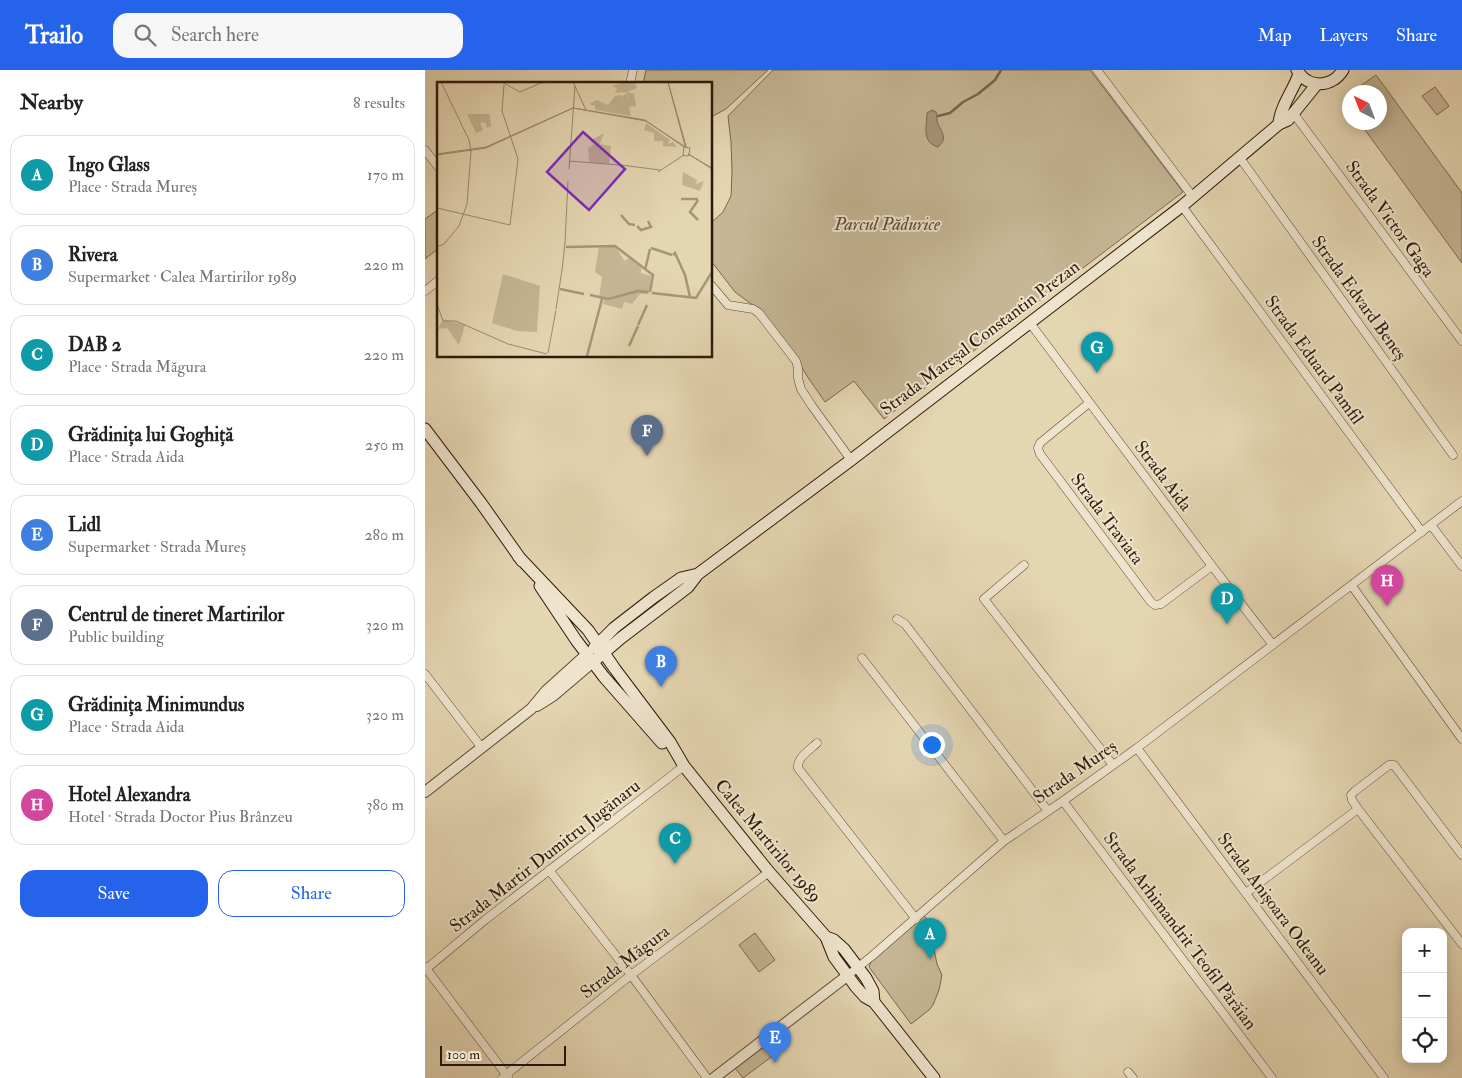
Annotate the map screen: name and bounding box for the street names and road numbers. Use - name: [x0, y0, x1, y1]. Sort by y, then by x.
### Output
- street label: Strada Victor Gaga: [1340, 156, 1440, 282]
- street label: Strada Edvard Beneș: [1306, 231, 1412, 365]
- street label: Strada Mareșal Constantin Prezan: [876, 255, 1084, 421]
- street label: Strada Eduard Pamfil: [1260, 291, 1369, 429]
- street label: Strada Aida: [1129, 436, 1197, 516]
- street label: Strada Traviata: [1065, 469, 1149, 570]
- street label: Strada Mureș: [1029, 735, 1121, 809]
- street label: Strada Martir Dumitru Jugănaru: [445, 774, 645, 938]
- street label: Calea Martirilor 1989: [710, 775, 826, 907]
- street label: Strada Arhimandrit Teofil Părăian: [1098, 828, 1262, 1034]
- street label: Strada Anișoara Odeanu: [1212, 828, 1334, 980]
- street label: Strada Măgura: [576, 920, 675, 1004]

